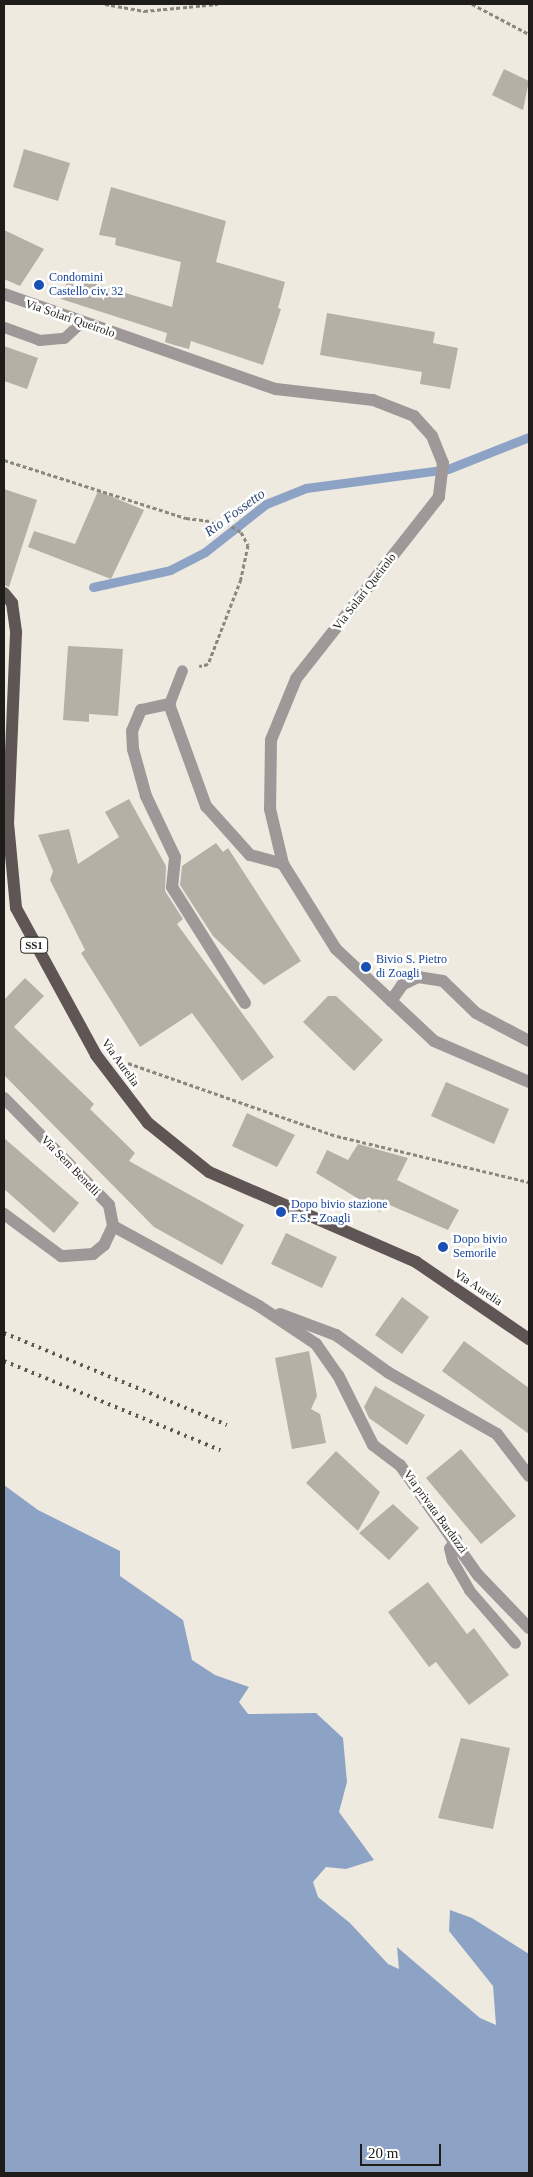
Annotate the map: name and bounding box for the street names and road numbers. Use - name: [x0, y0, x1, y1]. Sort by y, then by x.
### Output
- street label: Via Solari Queirolo: [23, 297, 117, 341]
- street label: Via Solari Queirolo: [330, 551, 400, 633]
- road number: SS1: [19, 936, 49, 954]
- street label: Via Aurelia: [98, 1036, 142, 1090]
- street label: Via Sem Benelli: [38, 1133, 102, 1199]
- street label: Via Aurelia: [451, 1266, 505, 1310]
- street label: Via privata Barduzzi: [400, 1468, 470, 1556]

